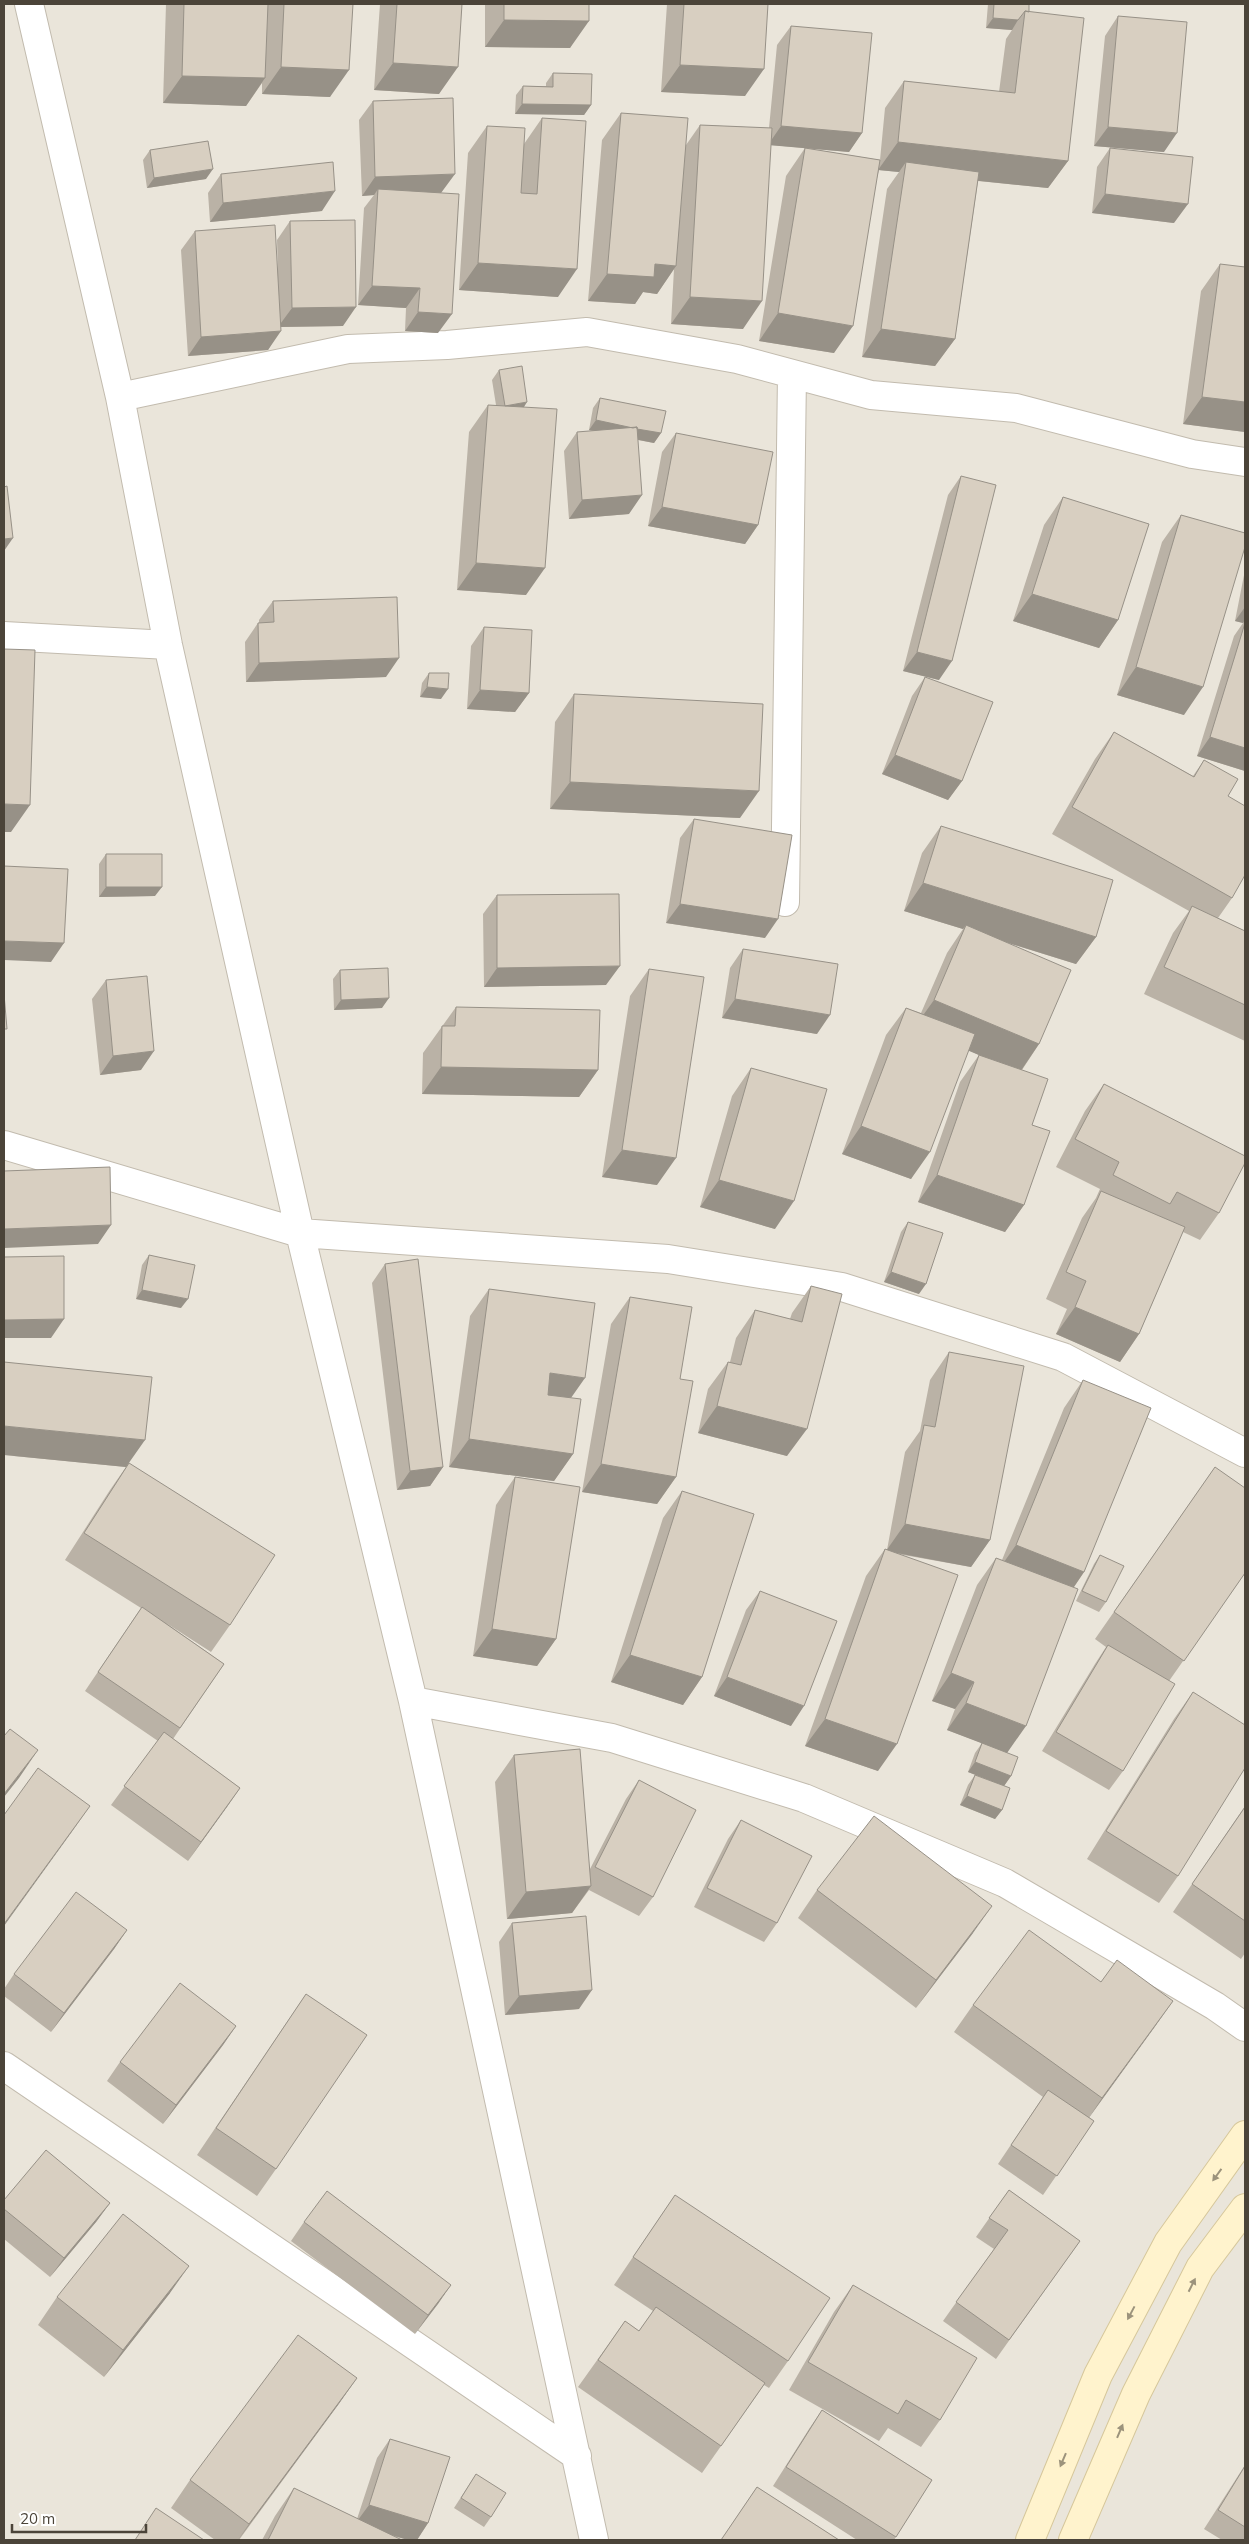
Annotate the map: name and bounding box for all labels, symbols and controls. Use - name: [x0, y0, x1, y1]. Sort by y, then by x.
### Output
- one-way arrow: [1212, 2168, 1222, 2182]
- one-way arrow: [1188, 2278, 1196, 2293]
- one-way arrow: [1127, 2305, 1135, 2320]
- one-way arrow: [1116, 2424, 1124, 2438]
- one-way arrow: [1059, 2453, 1067, 2467]
- scale bar: [12, 2502, 146, 2534]
- text: 20 m: [20, 2509, 55, 2528]

